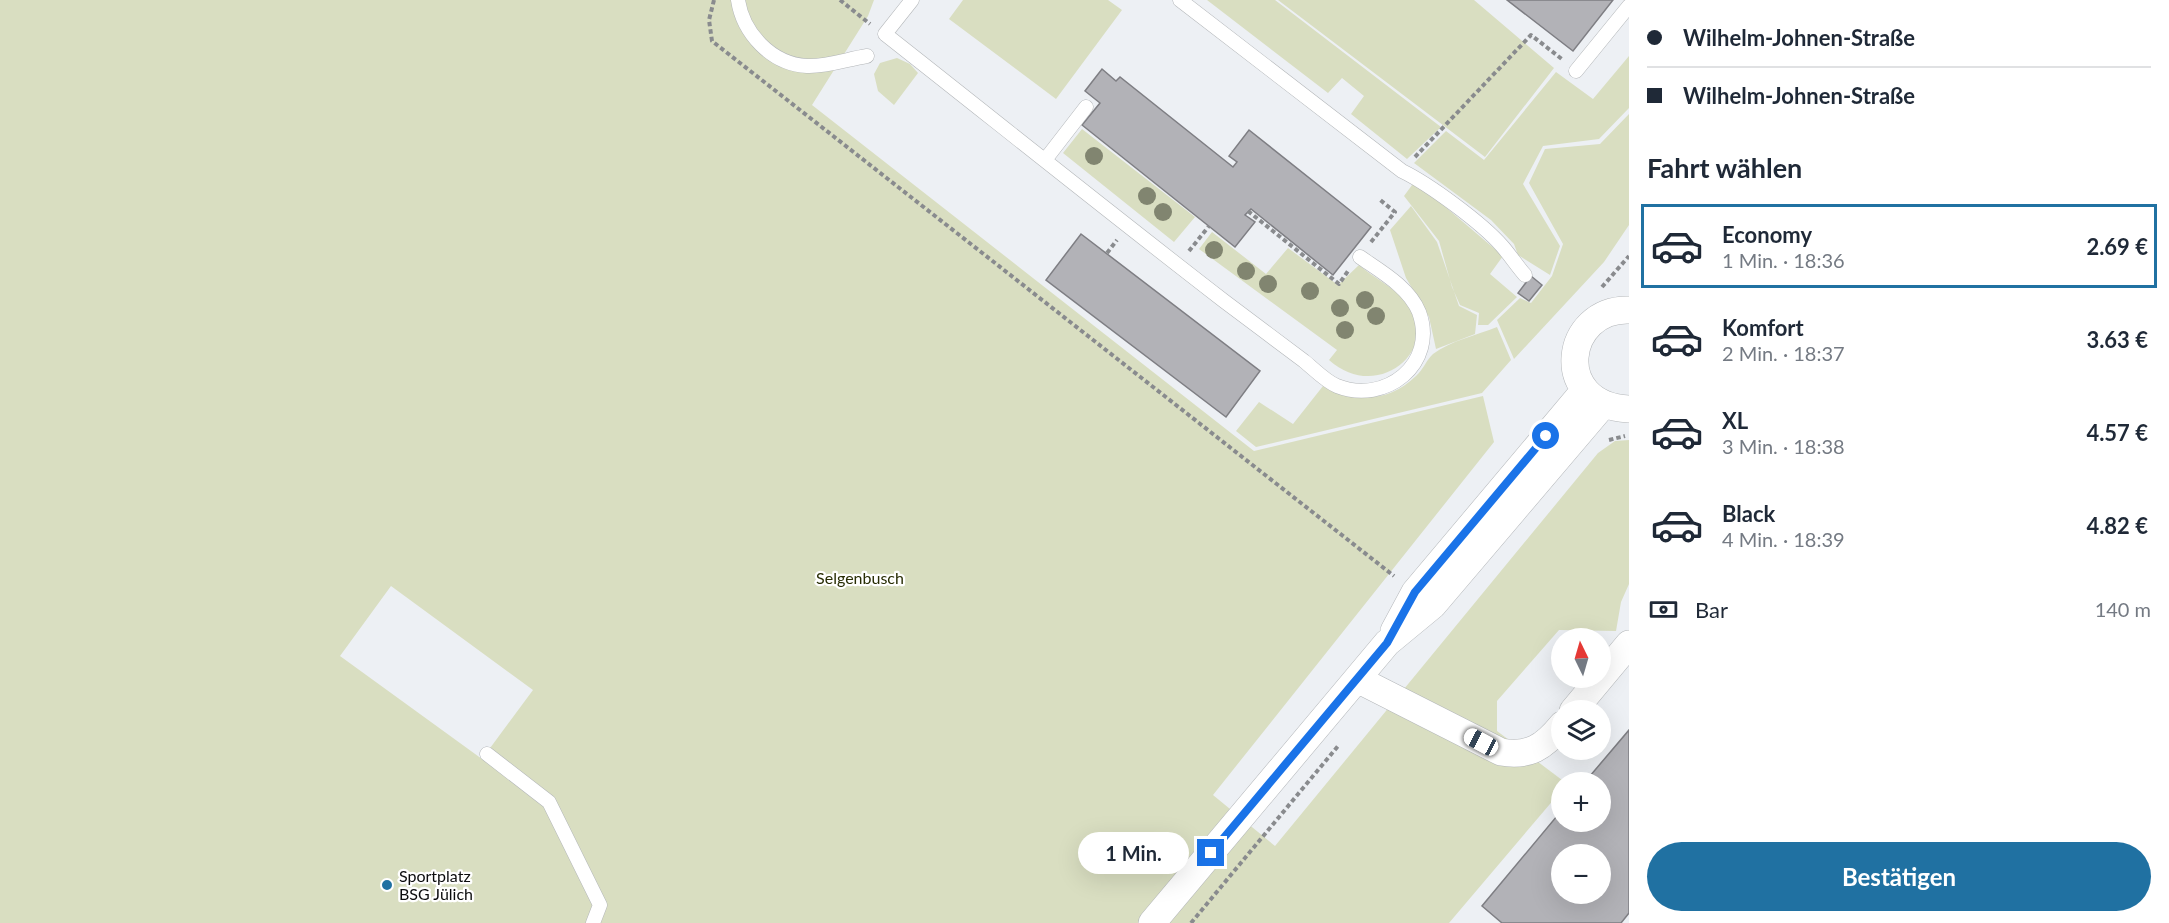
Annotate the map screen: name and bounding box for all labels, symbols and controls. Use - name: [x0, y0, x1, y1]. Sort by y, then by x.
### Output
- text: Wilhelm-Johnen-Straße: [1683, 24, 1915, 51]
- text: Wilhelm-Johnen-Straße: [1683, 82, 1915, 109]
- text: Fahrt wählen: [1647, 151, 1802, 184]
- icon: car: [1650, 219, 1704, 273]
- text: Economy: [1722, 221, 1812, 248]
- text: 2.69 €: [2086, 233, 2148, 260]
- text: 1 Min. · 18:36: [1722, 248, 1845, 272]
- icon: car: [1650, 312, 1704, 366]
- text: Komfort: [1722, 314, 1804, 341]
- text: 3.63 €: [2086, 326, 2148, 353]
- text: 2 Min. · 18:37: [1722, 341, 1845, 365]
- icon: car: [1650, 405, 1704, 459]
- text: XL: [1722, 407, 1748, 434]
- text: 4.57 €: [2086, 419, 2148, 446]
- route start: [1532, 422, 1559, 449]
- text: 3 Min. · 18:38: [1722, 434, 1845, 458]
- icon: car: [1650, 498, 1704, 552]
- text: Black: [1722, 500, 1775, 527]
- text: 4.82 €: [2086, 512, 2148, 539]
- text: 4 Min. · 18:39: [1722, 527, 1845, 551]
- park label: Selgenbusch: [816, 568, 904, 587]
- icon: cash: [1647, 593, 1680, 626]
- text: Bar: [1695, 596, 1728, 623]
- text: 140 m: [2095, 597, 2151, 621]
- north arrow: [1551, 628, 1611, 688]
- map controls: [1551, 628, 1611, 904]
- button: layers: [1551, 700, 1611, 760]
- car: [1461, 726, 1501, 758]
- button: +: [1551, 772, 1611, 832]
- callout: 1 Min.: [1079, 832, 1190, 874]
- route end: [1197, 839, 1224, 866]
- text: 1 Min.: [1105, 841, 1162, 865]
- button: Bestätigen: [1647, 842, 2151, 911]
- button: −: [1551, 844, 1611, 904]
- place label: Sportplatz BSG Jülich: [399, 866, 473, 903]
- marker: Sportplatz BSG Jülich: [380, 878, 394, 892]

